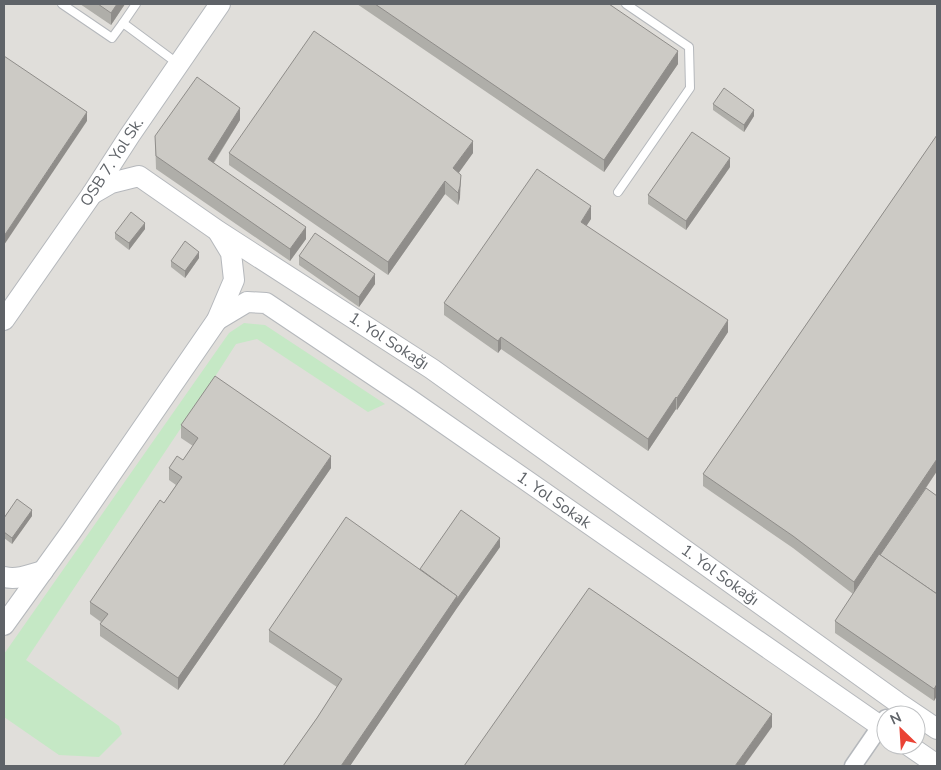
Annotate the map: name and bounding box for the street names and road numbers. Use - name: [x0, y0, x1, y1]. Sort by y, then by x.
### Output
- street label: OSB 7. Yol Sk.: [75, 113, 149, 211]
- street label: 1. Yol Sokağı: [345, 307, 433, 375]
- street label: 1. Yol Sokak: [512, 466, 597, 534]
- street label: 1. Yol Sokağı: [676, 539, 764, 611]

